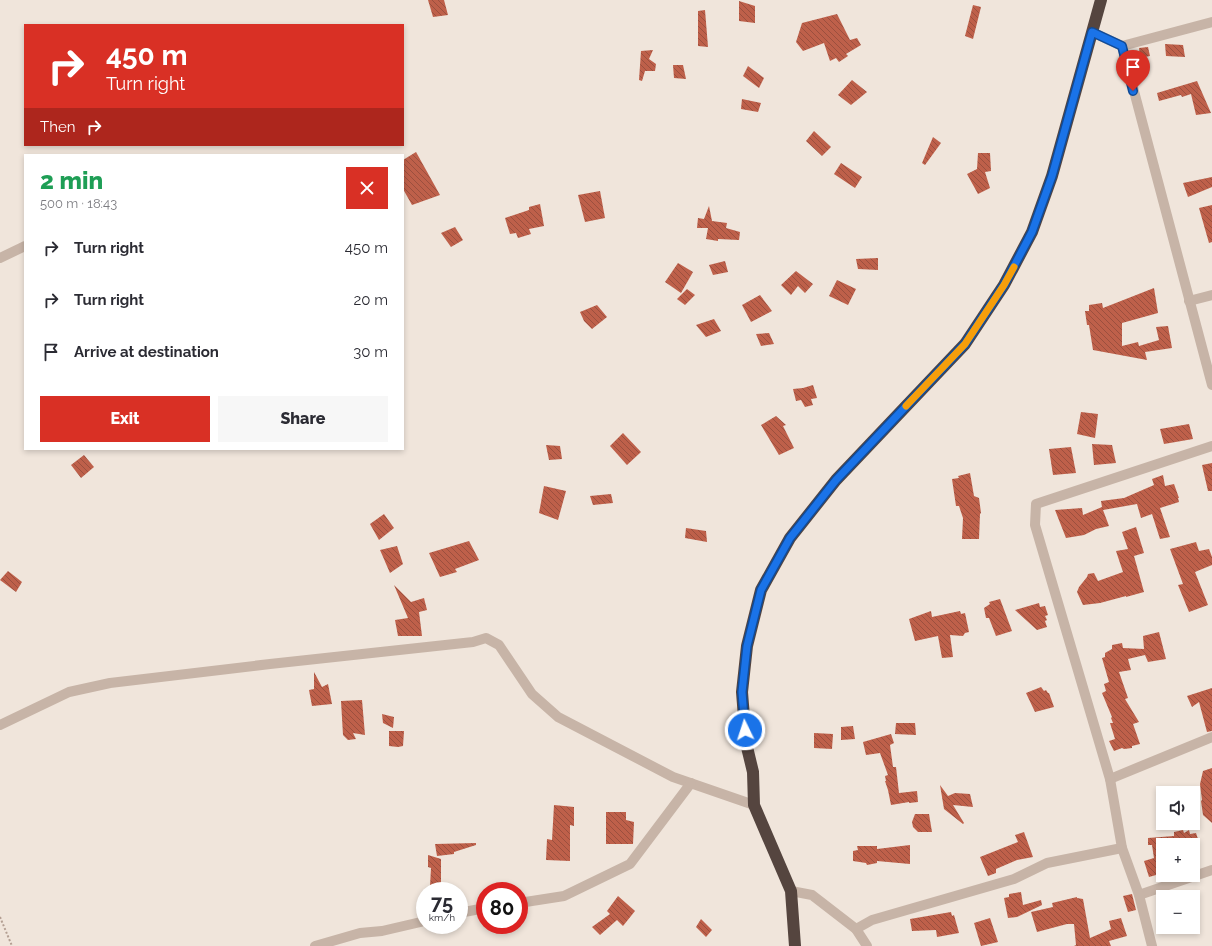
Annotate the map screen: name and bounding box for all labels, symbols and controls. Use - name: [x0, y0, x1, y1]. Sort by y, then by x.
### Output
- text: 450 m: [106, 39, 187, 72]
- icon: right: [40, 40, 92, 92]
- pin: [1116, 50, 1150, 91]
- icon: arrive: [1122, 56, 1144, 78]
- text: Turn right: [106, 73, 185, 94]
- icon: right: [83, 116, 105, 138]
- text: Then: [40, 118, 75, 136]
- text: 2 min: [40, 166, 103, 195]
- button: close: [346, 167, 388, 209]
- text: 500 m · 18:43: [40, 196, 117, 211]
- icon: right: [40, 237, 62, 259]
- text: Turn right: [74, 239, 144, 257]
- text: 450 m: [345, 239, 388, 257]
- icon: right: [40, 289, 62, 311]
- text: Turn right: [74, 291, 144, 309]
- text: 20 m: [353, 291, 388, 309]
- icon: arrive: [40, 341, 62, 363]
- text: Arrive at destination: [74, 343, 219, 361]
- text: 30 m: [353, 343, 388, 361]
- button: Exit: [40, 396, 210, 442]
- button: Share: [218, 396, 388, 442]
- position arrow: [724, 709, 766, 751]
- map controls: [1156, 786, 1200, 934]
- button: sound: [1156, 786, 1200, 830]
- button: +: [1156, 838, 1200, 882]
- speed limit sign: 80: [476, 882, 528, 934]
- button: −: [1156, 890, 1200, 934]
- text: 75: [431, 891, 453, 915]
- text: km/h: [429, 912, 455, 923]

